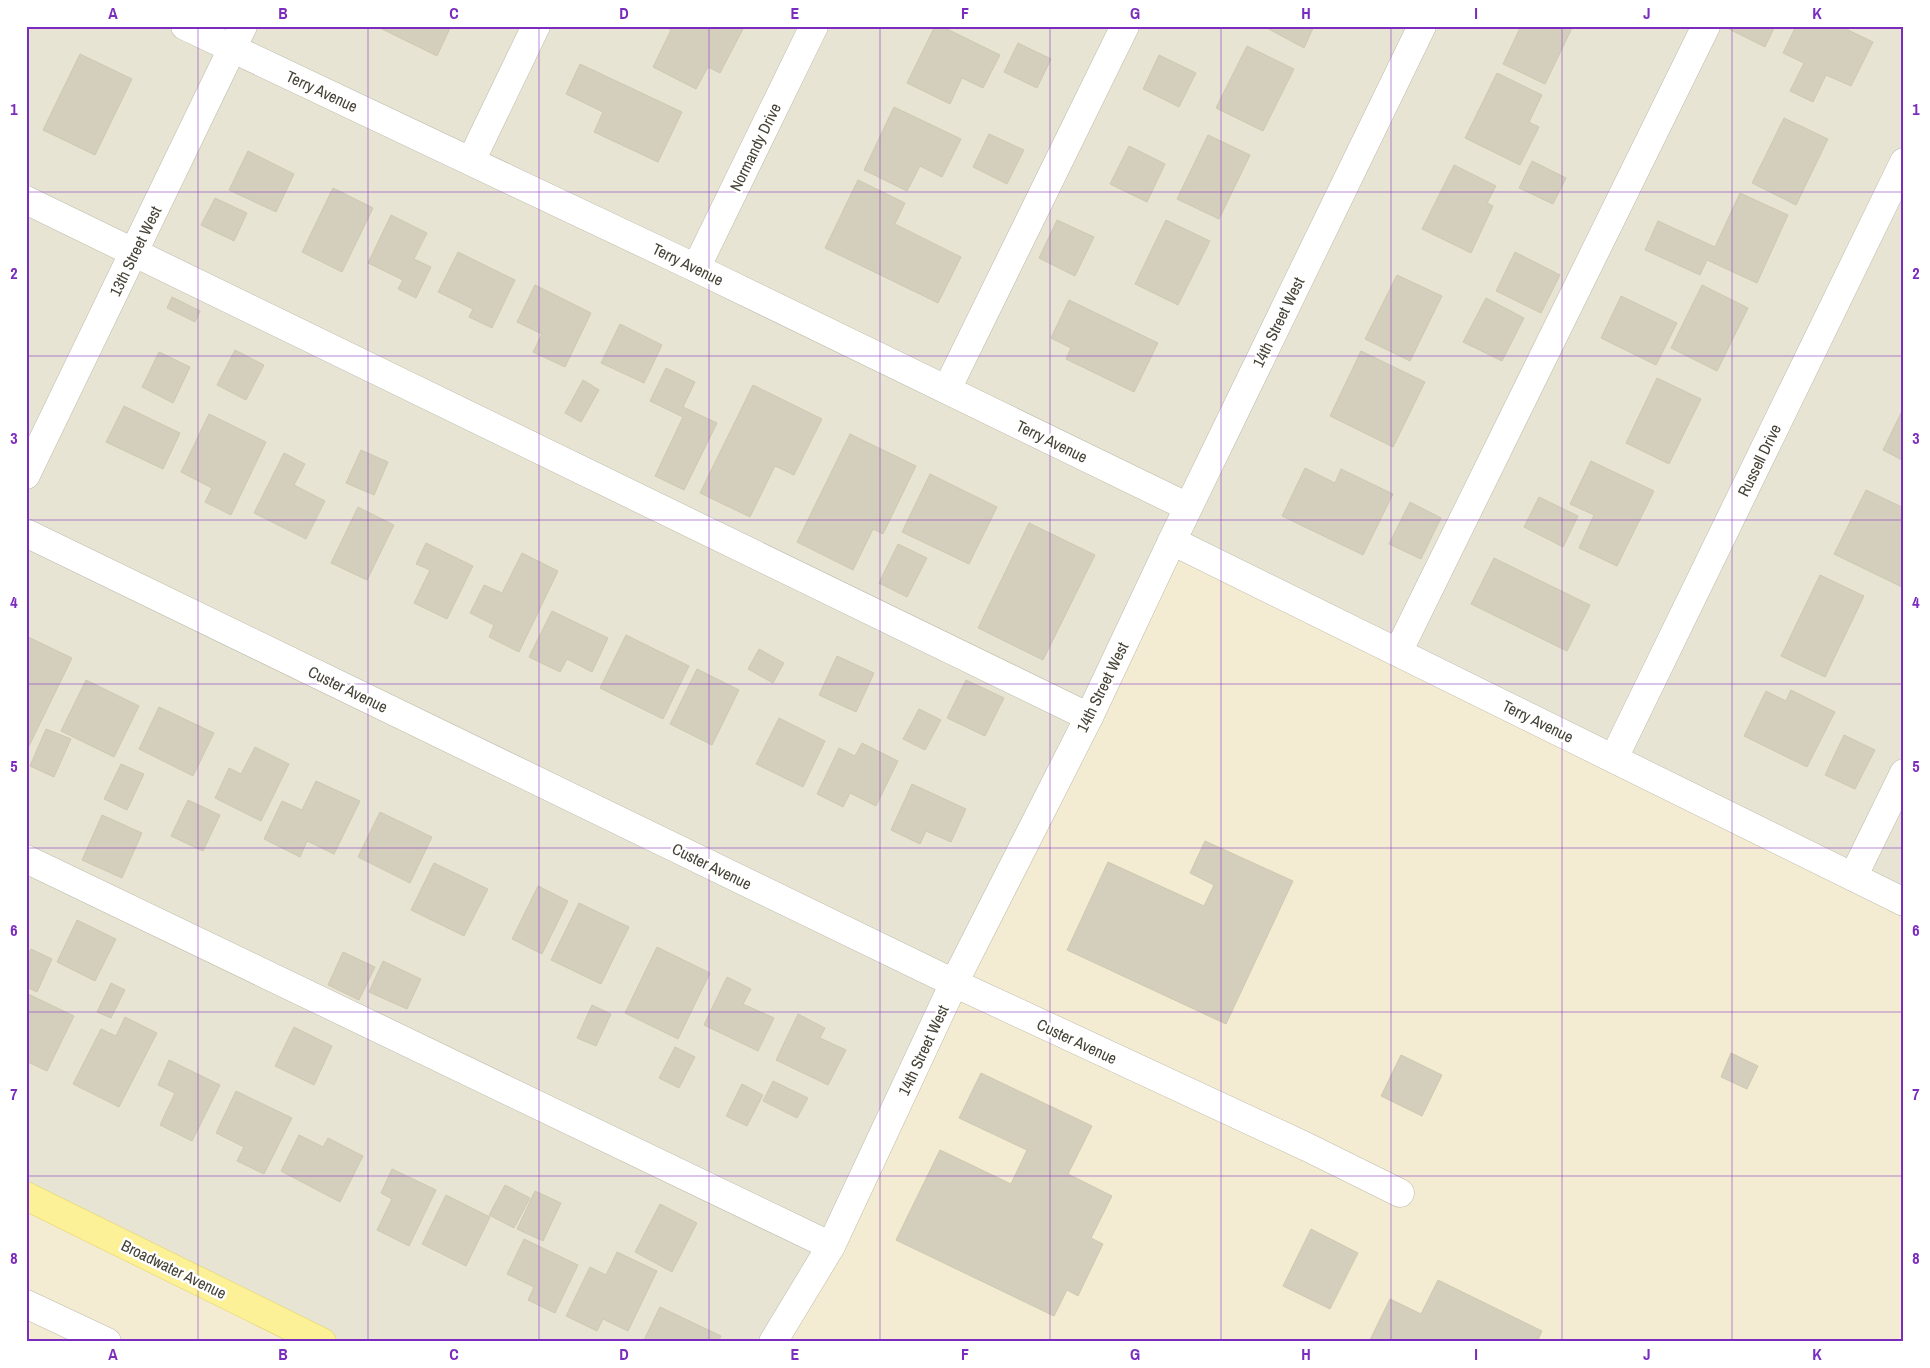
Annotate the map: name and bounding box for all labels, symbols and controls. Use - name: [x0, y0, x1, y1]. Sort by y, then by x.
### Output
- text: A: [108, 2, 118, 24]
- text: B: [278, 2, 288, 24]
- text: C: [449, 2, 459, 24]
- text: D: [619, 2, 629, 24]
- text: E: [791, 2, 800, 24]
- text: F: [961, 2, 969, 24]
- text: G: [1130, 2, 1140, 24]
- text: H: [1301, 2, 1311, 24]
- text: I: [1474, 2, 1478, 24]
- text: J: [1643, 2, 1651, 24]
- text: K: [1812, 2, 1822, 24]
- street label: Terry Avenue: [283, 65, 361, 117]
- text: 1: [10, 98, 18, 120]
- text: 1: [1912, 98, 1920, 120]
- street label: Normandy Drive: [724, 99, 786, 195]
- street label: 13th Street West: [104, 202, 166, 300]
- street label: Terry Avenue: [649, 237, 727, 291]
- text: 2: [10, 262, 18, 284]
- text: 2: [1912, 262, 1920, 284]
- street label: 14th Street West: [1247, 273, 1309, 371]
- street label: Terry Avenue: [1013, 414, 1091, 468]
- street label: Russell Drive: [1732, 420, 1786, 500]
- text: 3: [10, 427, 18, 449]
- text: 3: [1912, 427, 1920, 449]
- text: 4: [10, 591, 18, 613]
- text: 4: [1912, 591, 1920, 613]
- street label: 14th Street West: [1071, 638, 1133, 736]
- street label: Custer Avenue: [305, 660, 391, 718]
- street label: Terry Avenue: [1499, 694, 1577, 748]
- text: 5: [10, 755, 18, 777]
- text: 5: [1912, 755, 1920, 777]
- street label: Custer Avenue: [669, 837, 755, 895]
- text: 6: [10, 919, 18, 941]
- text: 6: [1912, 919, 1920, 941]
- street label: 14th Street West: [892, 1001, 954, 1099]
- street label: Custer Avenue: [1033, 1013, 1121, 1069]
- text: 7: [10, 1083, 18, 1105]
- text: 7: [1912, 1083, 1920, 1105]
- street label: Broadwater Avenue: [118, 1234, 230, 1304]
- text: 8: [10, 1247, 18, 1269]
- text: 8: [1912, 1247, 1920, 1269]
- text: A: [108, 1343, 118, 1365]
- text: B: [278, 1343, 288, 1365]
- text: C: [449, 1343, 459, 1365]
- text: D: [619, 1343, 629, 1365]
- text: E: [791, 1343, 800, 1365]
- text: F: [961, 1343, 969, 1365]
- text: G: [1130, 1343, 1140, 1365]
- text: H: [1301, 1343, 1311, 1365]
- text: I: [1474, 1343, 1478, 1365]
- text: J: [1643, 1343, 1651, 1365]
- text: K: [1812, 1343, 1822, 1365]

